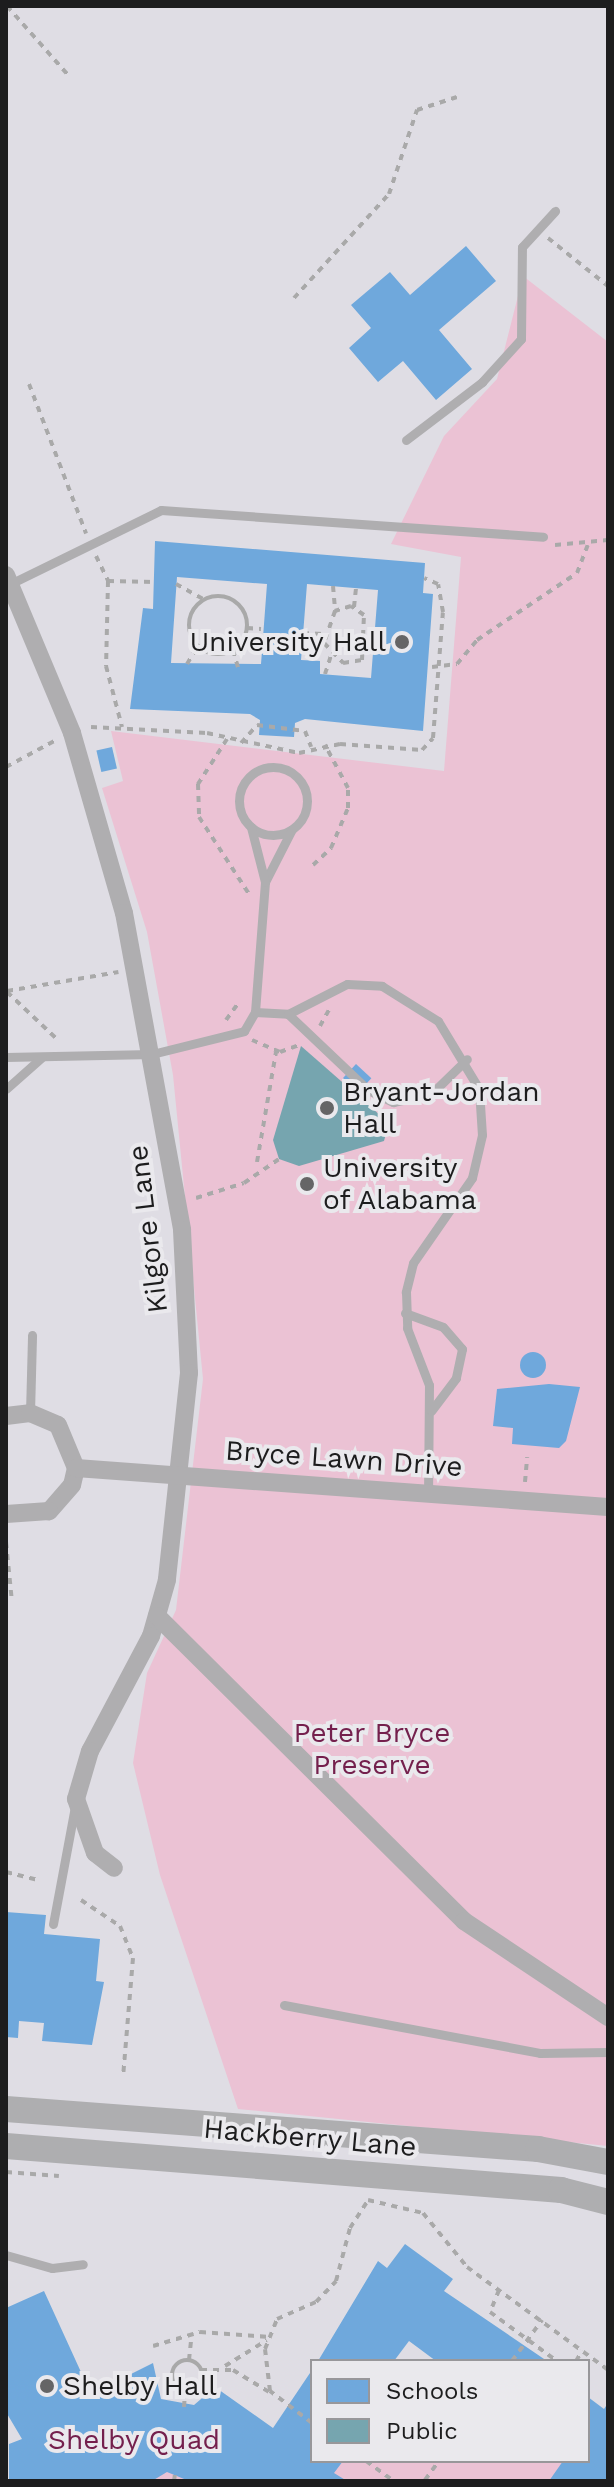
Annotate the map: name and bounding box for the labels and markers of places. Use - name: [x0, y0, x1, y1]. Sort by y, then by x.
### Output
- place label: University Hall: [189, 625, 386, 659]
- marker: University Hall: [393, 633, 411, 651]
- place label: Bryant-Jordan Hall: [343, 1075, 540, 1141]
- marker: Bryant-Jordan Hall: [318, 1099, 336, 1117]
- place label: University of Alabama: [323, 1151, 479, 1217]
- marker: University of Alabama: [298, 1175, 316, 1193]
- place label: Shelby Hall: [63, 2369, 218, 2403]
- marker: Shelby Hall: [38, 2377, 56, 2395]

